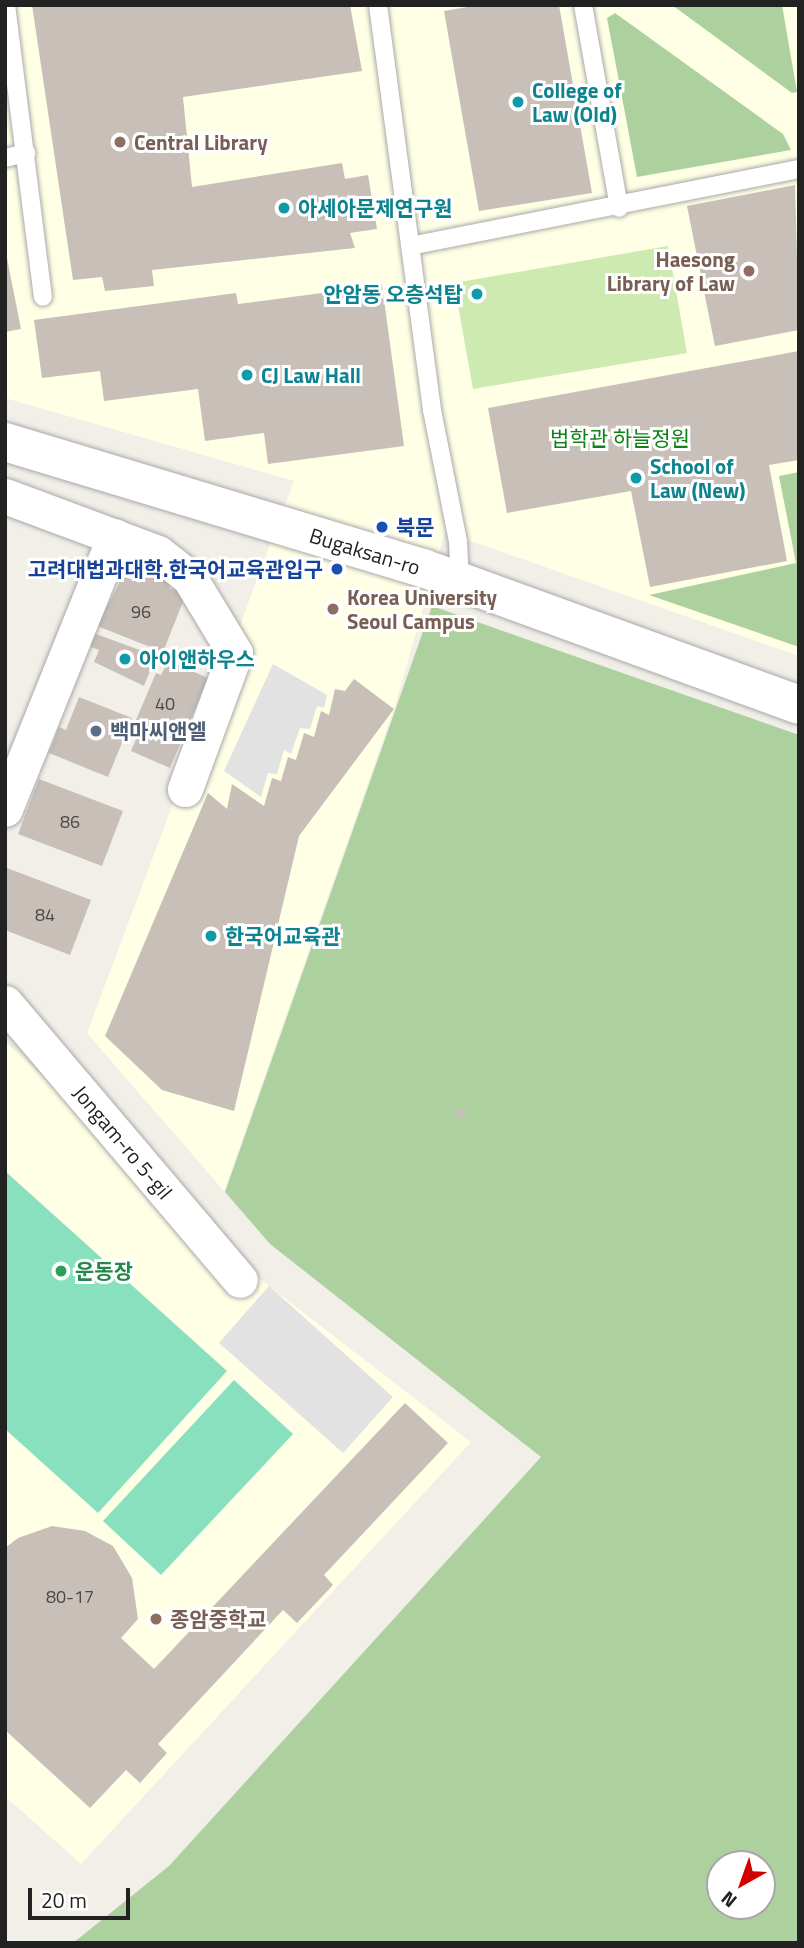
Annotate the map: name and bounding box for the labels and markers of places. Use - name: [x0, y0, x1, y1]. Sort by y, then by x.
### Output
- place label: College of Law (Old): [532, 77, 622, 127]
- marker: College of Law (Old): [510, 94, 526, 110]
- place label: Central Library: [134, 129, 268, 155]
- marker: Central Library: [112, 134, 128, 150]
- place label: 아세아문제연구원: [298, 195, 453, 221]
- marker: 아세아문제연구원: [276, 200, 292, 216]
- place label: Haesong Library of Law: [607, 246, 735, 296]
- marker: Haesong Library of Law: [741, 263, 757, 279]
- place label: 안암동 오층석탑: [323, 281, 463, 307]
- marker: 안암동 오층석탑: [469, 286, 485, 302]
- place label: CJ Law Hall: [261, 362, 361, 388]
- marker: CJ Law Hall: [239, 367, 255, 383]
- place label: School of Law (New): [650, 453, 745, 503]
- marker: School of Law (New): [628, 470, 644, 486]
- place label: 북문: [396, 514, 435, 540]
- marker: 북문: [374, 519, 390, 535]
- place label: 고려대법과대학.한국어교육관입구: [28, 556, 323, 582]
- marker: 고려대법과대학.한국어교육관입구: [329, 561, 345, 577]
- place label: Korea University Seoul Campus: [347, 584, 497, 634]
- marker: Korea University Seoul Campus: [325, 601, 341, 617]
- place label: 아이앤하우스: [139, 646, 255, 672]
- marker: 아이앤하우스: [117, 651, 133, 667]
- place label: 백마씨앤엘: [110, 718, 207, 744]
- marker: 백마씨앤엘: [88, 723, 104, 739]
- place label: 한국어교육관: [225, 923, 341, 949]
- marker: 한국어교육관: [203, 928, 219, 944]
- place label: 운동장: [75, 1258, 133, 1284]
- marker: 운동장: [53, 1263, 69, 1279]
- place label: 종암중학교: [170, 1606, 267, 1632]
- marker: 종암중학교: [148, 1611, 164, 1627]

